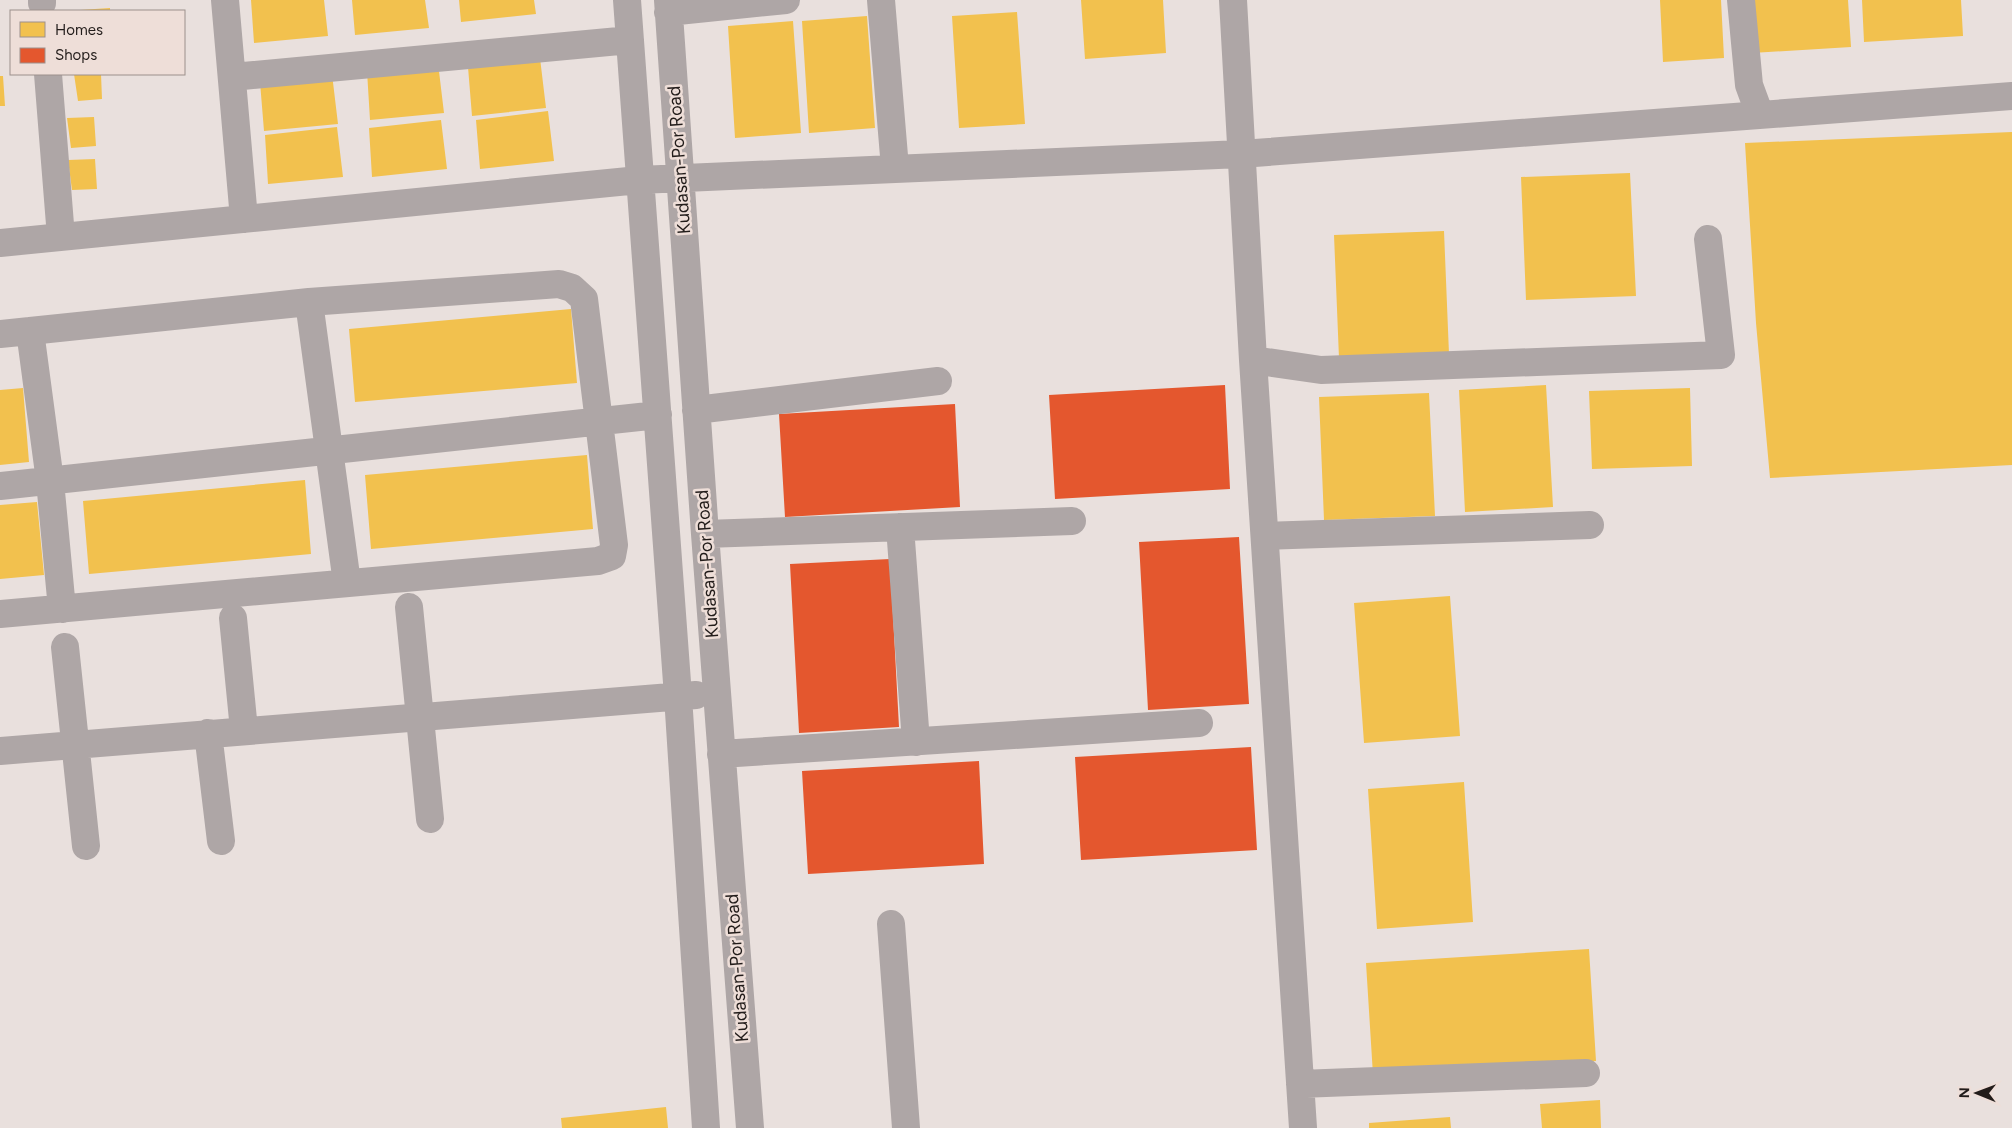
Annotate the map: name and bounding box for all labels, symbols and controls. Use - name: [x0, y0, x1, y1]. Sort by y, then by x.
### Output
- legend: [10, 10, 185, 75]
- text: Homes: [55, 21, 103, 39]
- text: Shops: [55, 46, 97, 64]
- street label: Kudasan-Por Road: [663, 85, 695, 235]
- street label: Kudasan-Por Road: [691, 489, 723, 639]
- street label: Kudasan-Por Road: [721, 893, 753, 1043]
- north arrow: [1952, 1068, 2002, 1118]
- text: N: [1956, 1087, 1973, 1098]

